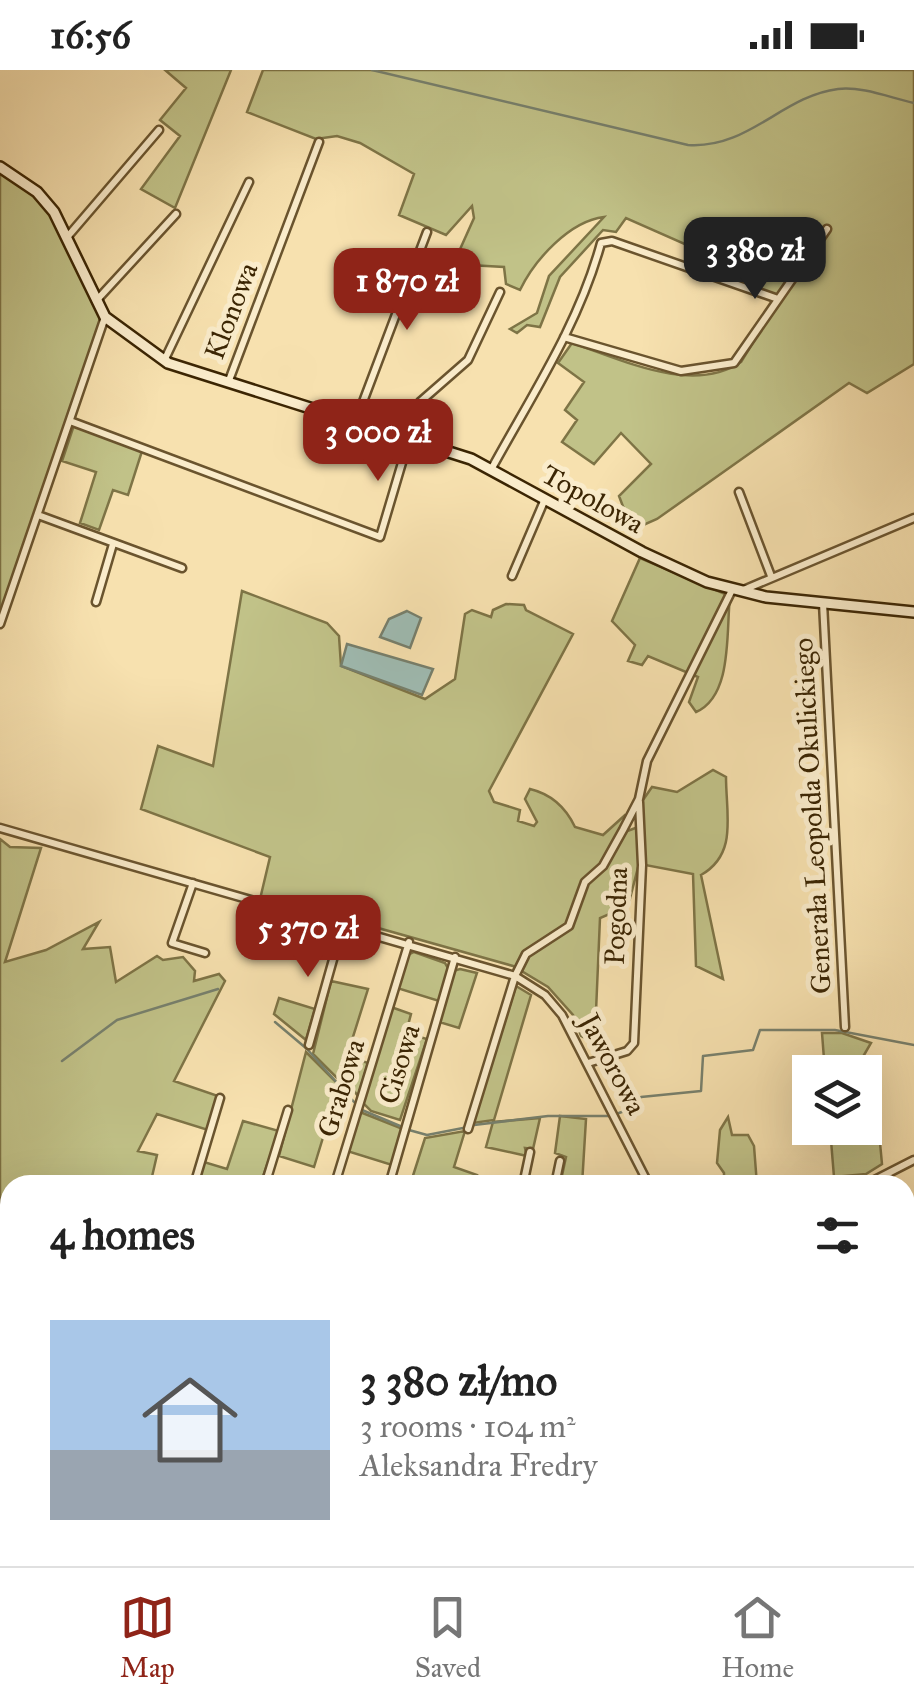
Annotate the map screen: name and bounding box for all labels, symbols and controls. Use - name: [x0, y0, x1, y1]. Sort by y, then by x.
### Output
- text: 16:56: [50, 12, 131, 58]
- pin: 3 380 zł: [652, 217, 858, 302]
- text: 3 380 zł: [706, 230, 804, 269]
- pin: 1 870 zł: [304, 248, 510, 333]
- street label: Klonowa: [197, 257, 266, 364]
- text: 1 870 zł: [356, 261, 458, 300]
- pin: 3 000 zł: [275, 399, 481, 484]
- text: 3 000 zł: [325, 412, 431, 451]
- street label: Topolowa: [536, 457, 650, 541]
- street label: Generała Leopolda Okulickiego: [785, 637, 839, 995]
- street label: Pogodna: [597, 866, 635, 966]
- pin: 5 370 zł: [205, 895, 411, 980]
- text: 5 370 zł: [258, 908, 358, 947]
- street label: Jaworowa: [570, 1005, 654, 1121]
- street label: Cisowa: [370, 1020, 428, 1108]
- street label: Grabowa: [310, 1035, 373, 1141]
- map controls: [792, 1055, 882, 1145]
- button: layers: [792, 1055, 882, 1145]
- icon: filters: [810, 1208, 865, 1263]
- text: 4 homes: [50, 1209, 195, 1261]
- text: 3 380 zł/mo: [360, 1355, 557, 1407]
- icon: home: [130, 1360, 250, 1480]
- text: 3 rooms · 104 m²: [360, 1407, 576, 1446]
- text: Aleksandra Fredry: [360, 1446, 597, 1485]
- tab: Map: [120, 1590, 175, 1685]
- tab: Saved: [415, 1590, 481, 1685]
- tab: Home: [721, 1590, 794, 1685]

